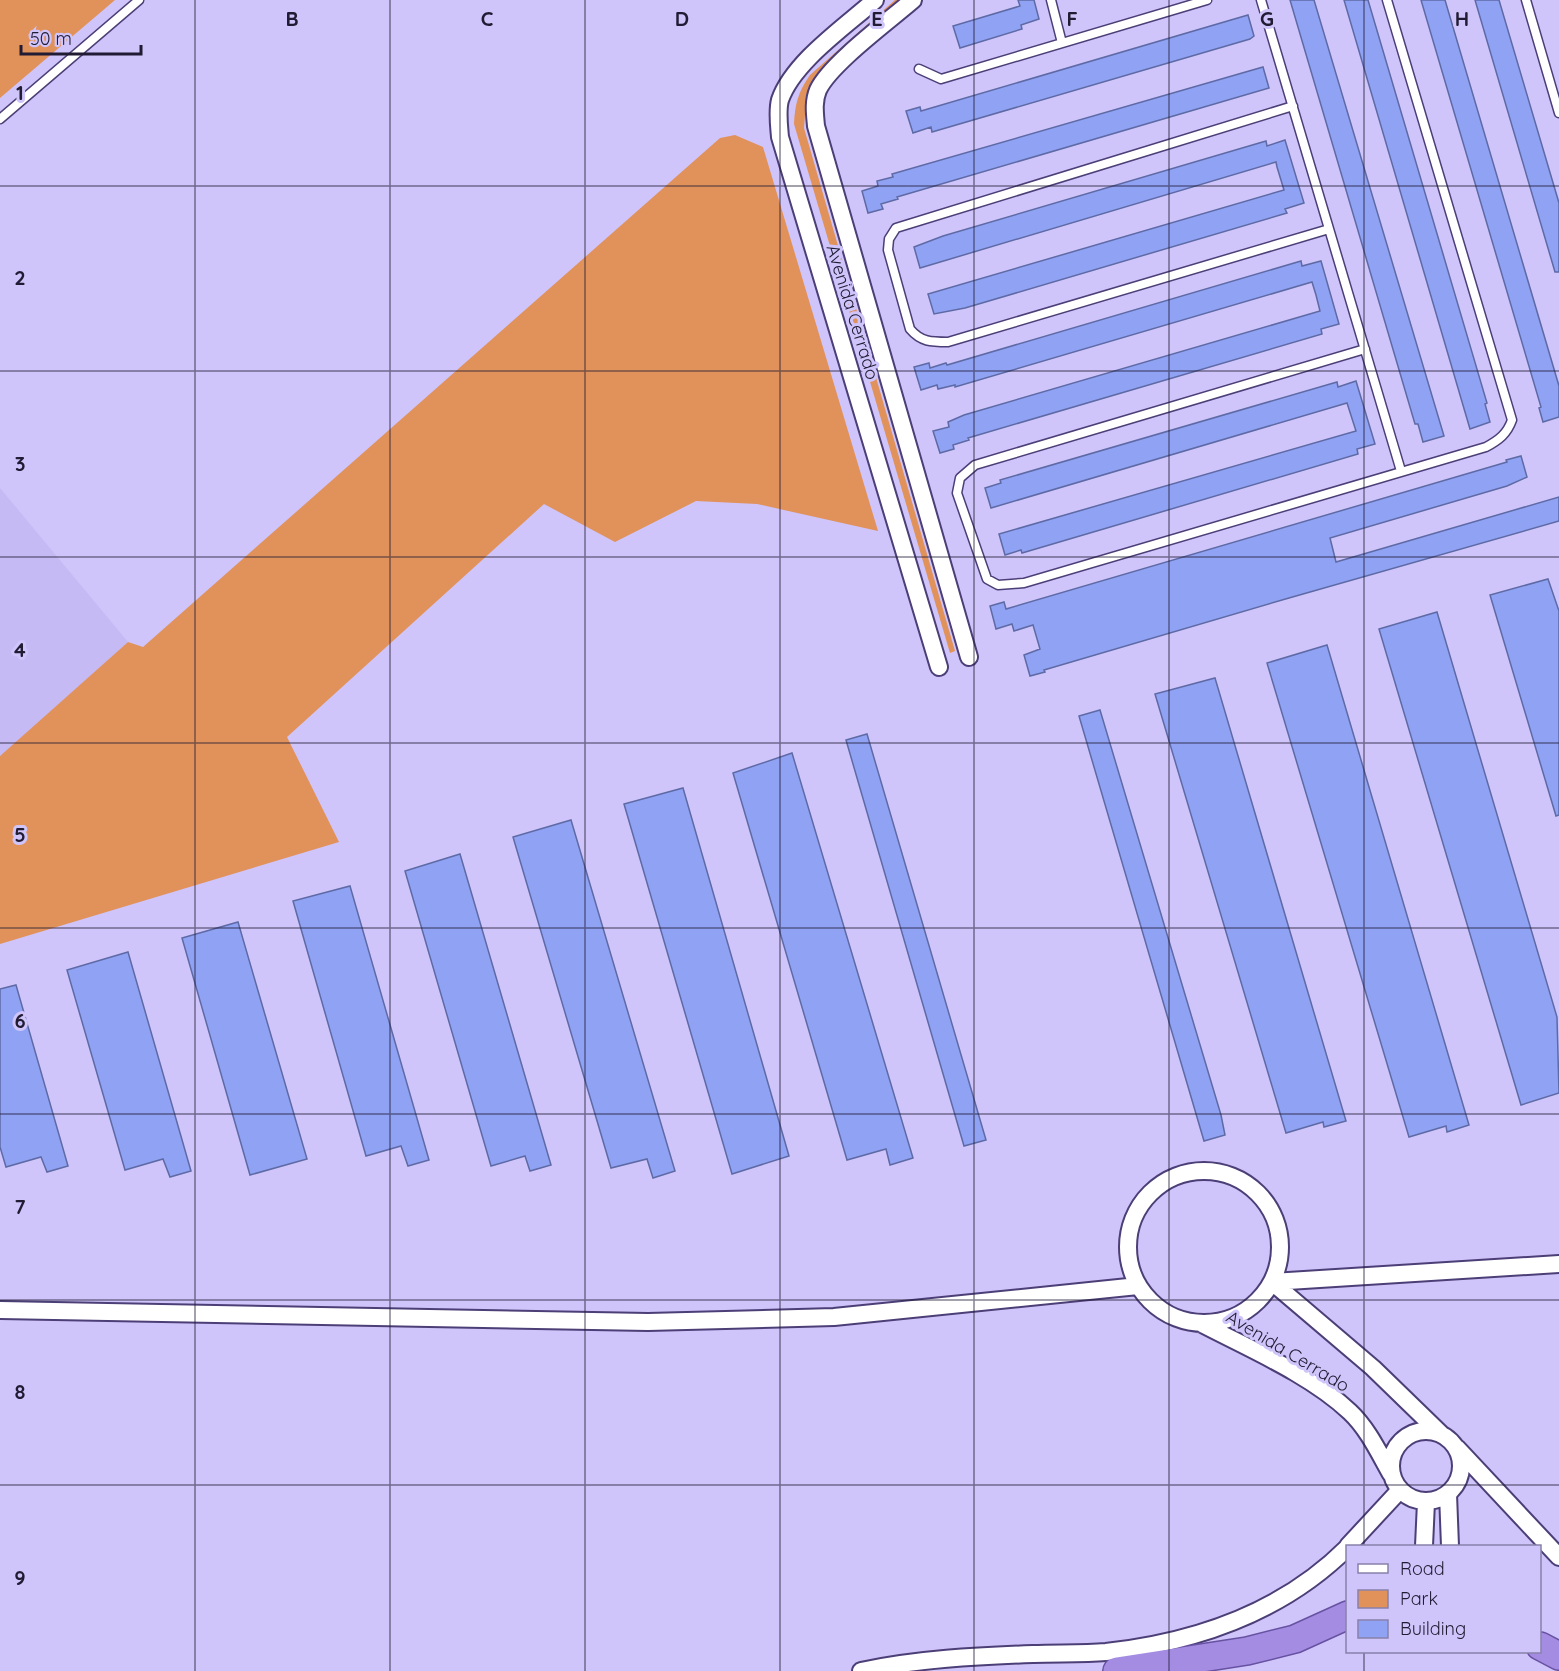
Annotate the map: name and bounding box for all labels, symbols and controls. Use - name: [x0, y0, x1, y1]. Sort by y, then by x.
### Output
- text: B: [285, 6, 299, 31]
- text: C: [481, 6, 494, 31]
- text: D: [675, 6, 689, 31]
- text: E: [871, 6, 883, 31]
- text: F: [1066, 6, 1078, 31]
- text: G: [1260, 6, 1274, 31]
- text: H: [1455, 6, 1469, 31]
- scale bar: [21, 18, 141, 56]
- text: 50 m: [30, 27, 72, 50]
- text: 1: [16, 80, 24, 105]
- street label: Avenida Cerrado: [822, 242, 884, 382]
- text: 2: [14, 265, 26, 290]
- text: 3: [15, 451, 25, 476]
- text: 4: [14, 637, 26, 662]
- text: 5: [14, 822, 26, 847]
- text: 6: [14, 1008, 26, 1033]
- text: 7: [15, 1194, 26, 1219]
- street label: Avenida Cerrado: [1222, 1305, 1354, 1397]
- text: 8: [15, 1379, 26, 1404]
- legend: [1346, 1545, 1541, 1653]
- text: Road: [1400, 1557, 1445, 1580]
- text: 9: [14, 1565, 26, 1590]
- text: Park: [1400, 1587, 1438, 1610]
- text: Building: [1400, 1617, 1466, 1640]

